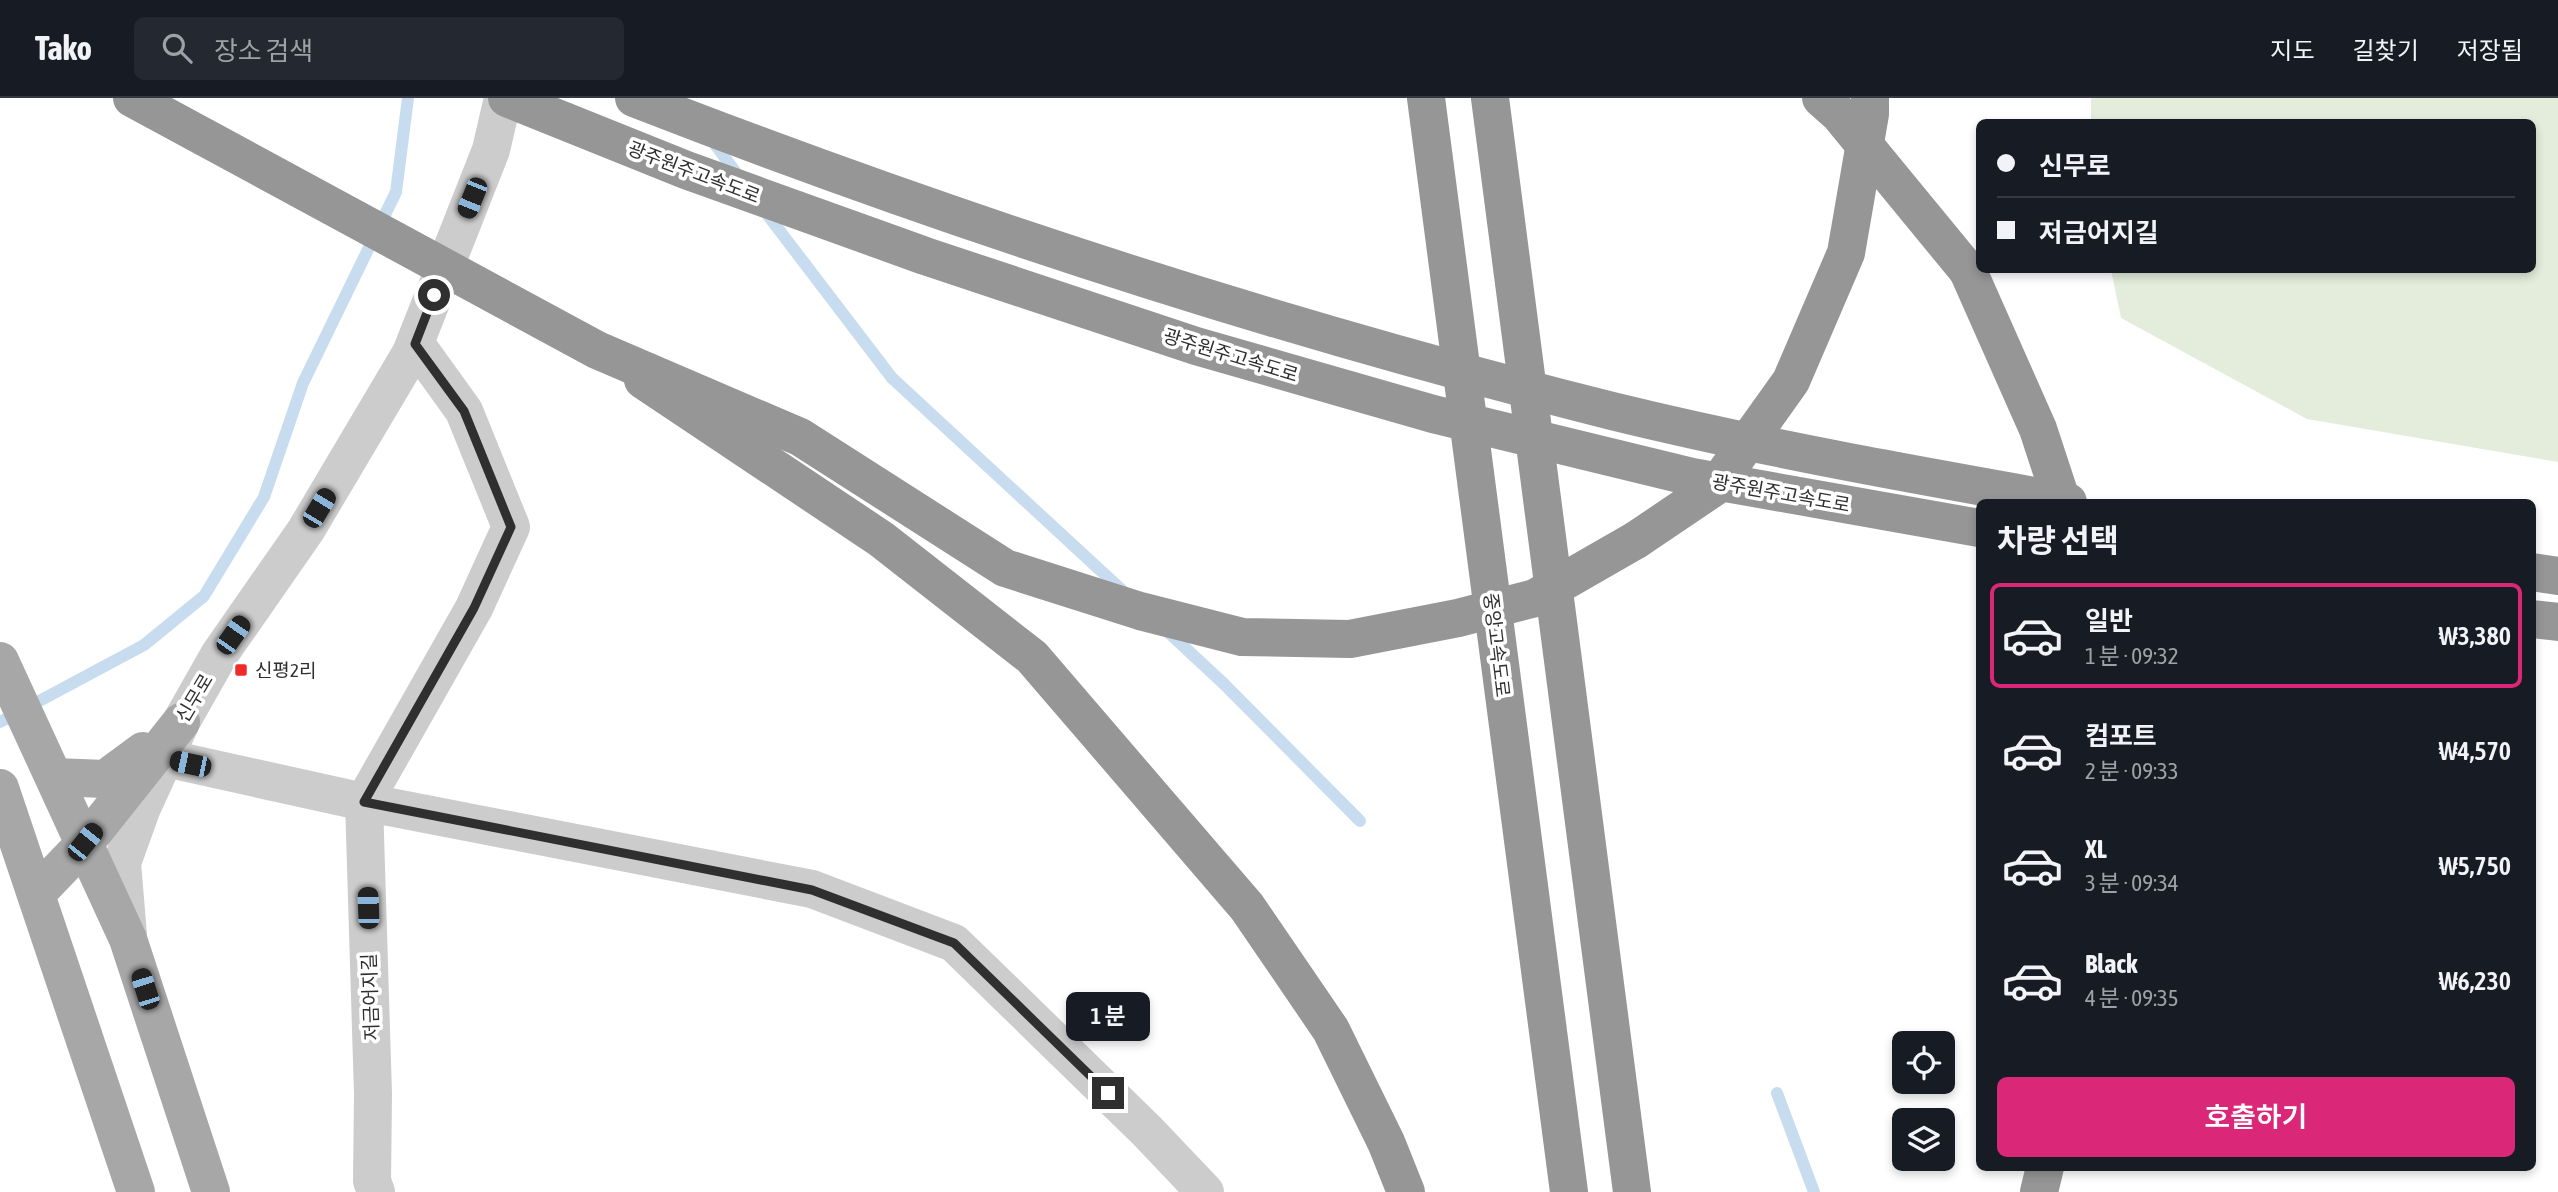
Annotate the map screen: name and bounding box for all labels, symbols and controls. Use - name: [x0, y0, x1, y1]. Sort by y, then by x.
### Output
- search box: [134, 17, 624, 80]
- text: Tako: [35, 29, 92, 67]
- icon: search: [158, 29, 196, 67]
- text: 장소 검색: [214, 36, 313, 66]
- text: 지도: [2270, 37, 2315, 64]
- text: 길찾기: [2353, 37, 2419, 64]
- text: 저장됨: [2457, 37, 2523, 64]
- street label: 광주원주고속도로: [625, 137, 763, 207]
- text: 신무로: [2039, 151, 2111, 181]
- car: [455, 175, 490, 221]
- text: 저금어지길: [2039, 218, 2159, 248]
- route start: [418, 279, 450, 311]
- street label: 광주원주고속도로: [1161, 324, 1301, 386]
- street label: 광주원주고속도로: [1710, 470, 1852, 516]
- car: [300, 485, 339, 531]
- text: 차량 선택: [1997, 522, 2119, 559]
- street label: 중앙고속도로: [1480, 592, 1514, 698]
- icon: car: [2001, 604, 2064, 667]
- text: 일반: [2085, 606, 2133, 636]
- car: [213, 612, 254, 658]
- text: ₩3,380: [2439, 621, 2511, 651]
- text: 1 분 · 09:32: [2085, 643, 2179, 669]
- place label: 신평2리: [255, 659, 316, 681]
- marker: 신평2리: [233, 662, 249, 678]
- street label: 신무로: [171, 670, 217, 726]
- icon: car: [2001, 719, 2064, 782]
- text: 컴포트: [2085, 721, 2157, 751]
- text: ₩4,570: [2439, 736, 2511, 766]
- car: [168, 749, 213, 779]
- text: 2 분 · 09:33: [2085, 758, 2179, 784]
- car: [64, 819, 107, 865]
- icon: car: [2001, 834, 2064, 897]
- text: XL: [2085, 834, 2107, 864]
- text: ₩5,750: [2439, 851, 2511, 881]
- text: 3 분 · 09:34: [2085, 870, 2179, 896]
- car: [357, 887, 380, 929]
- icon: car: [2001, 949, 2064, 1012]
- text: Black: [2085, 949, 2137, 979]
- street label: 저금어지길: [357, 953, 383, 1041]
- car: [129, 966, 162, 1012]
- text: ₩6,230: [2439, 966, 2511, 996]
- text: 4 분 · 09:35: [2085, 985, 2179, 1011]
- callout: 1 분: [1066, 992, 1150, 1040]
- text: 1 분: [1090, 1003, 1126, 1029]
- map controls: [1892, 1031, 1955, 1171]
- button: locate: [1892, 1031, 1955, 1094]
- route end: [1092, 1077, 1124, 1109]
- button: 호출하기: [1997, 1077, 2515, 1157]
- button: layers: [1892, 1108, 1955, 1171]

